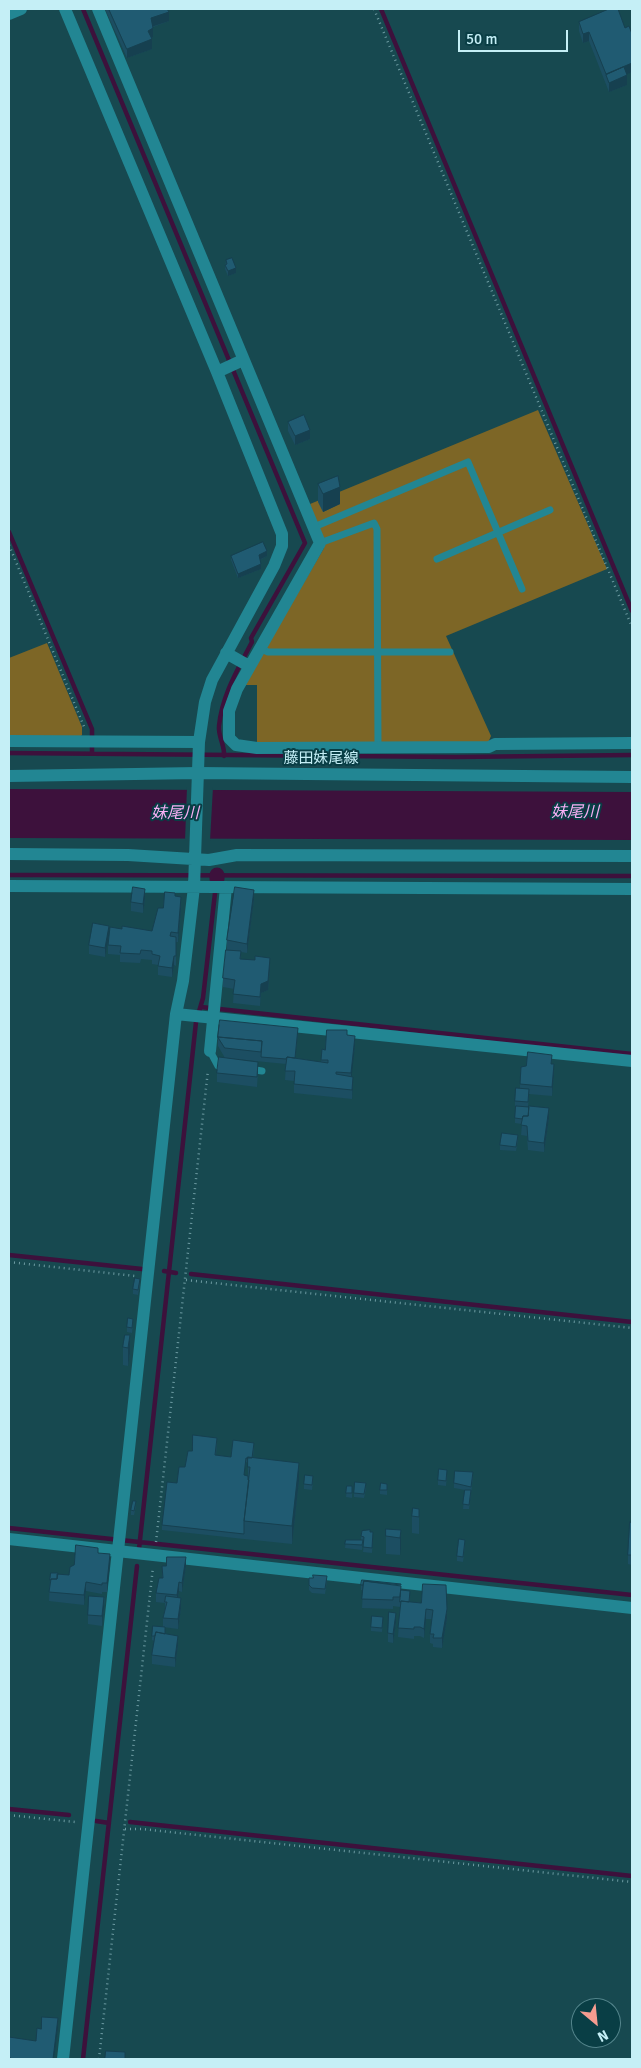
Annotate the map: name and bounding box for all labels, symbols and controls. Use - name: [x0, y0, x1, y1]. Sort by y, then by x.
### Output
- scale bar: [461, 20, 571, 52]
- text: 50 m: [466, 30, 497, 48]
- street label: 藤田妹尾線: [284, 750, 358, 768]
- water label: 妹尾川: [551, 803, 599, 823]
- water label: 妹尾川: [151, 804, 199, 824]
- north arrow: [571, 1998, 621, 2048]
- text: N: [595, 2026, 611, 2046]

